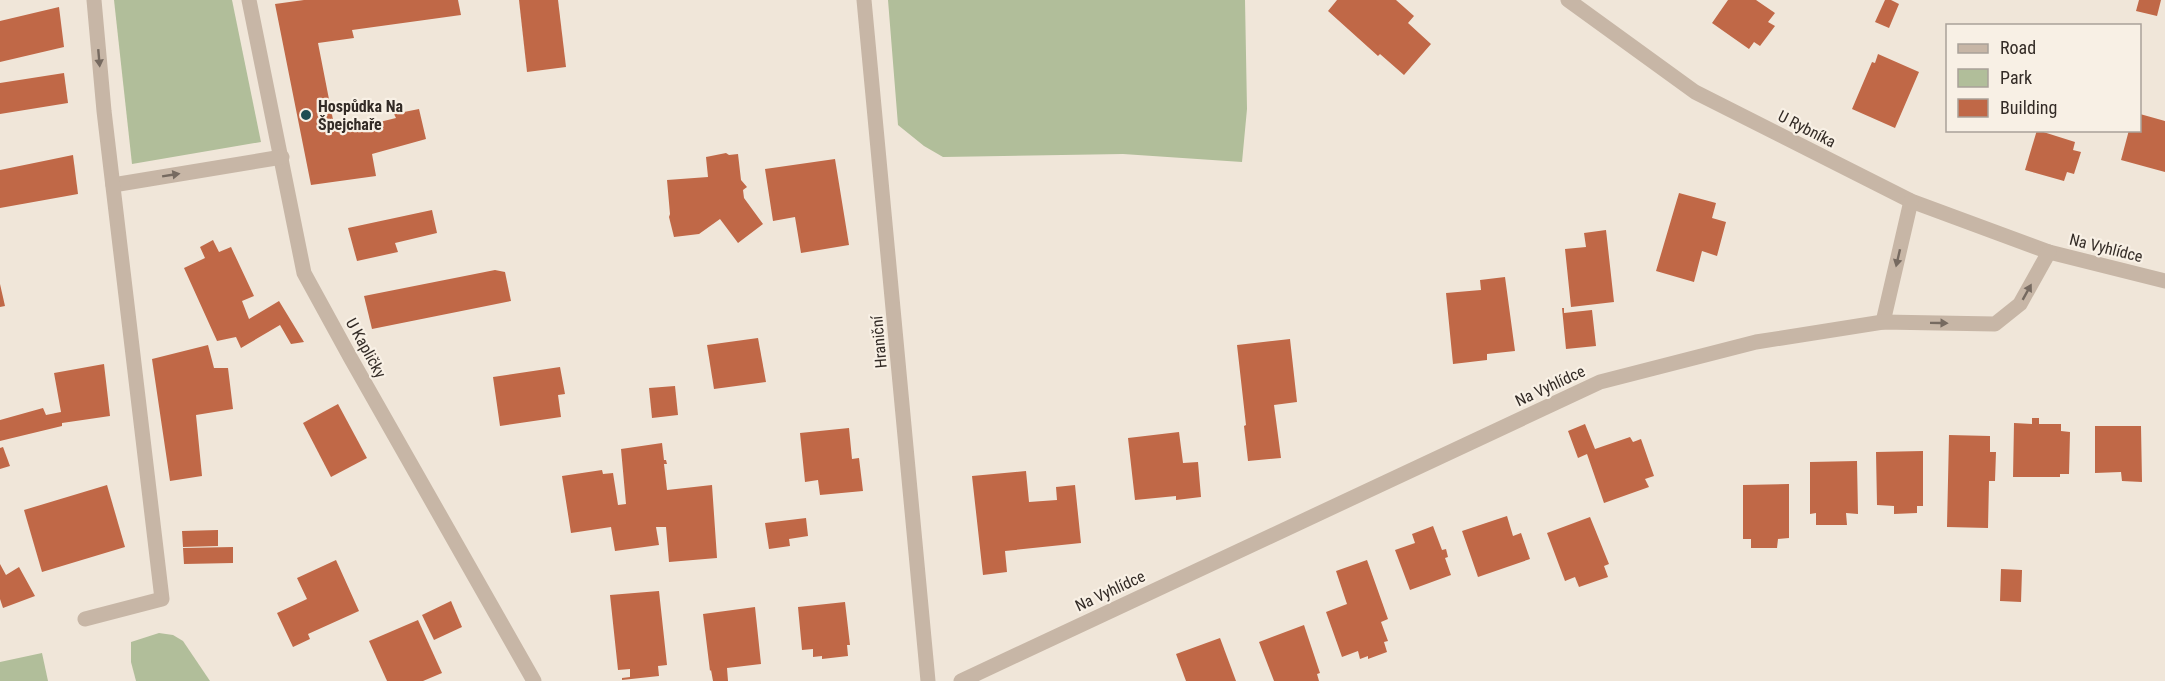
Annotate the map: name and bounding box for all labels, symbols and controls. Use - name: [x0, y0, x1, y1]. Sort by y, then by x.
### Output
- legend: [1946, 24, 2141, 132]
- text: Road: [2000, 37, 2036, 58]
- one-way arrow: [94, 49, 104, 68]
- text: Park: [2000, 67, 2032, 88]
- place label: Hospůdka Na Špejchaře: [318, 97, 403, 134]
- text: Building: [2000, 97, 2057, 118]
- street label: U Rybníka: [1775, 106, 1839, 152]
- marker: Hospůdka Na Špejchaře: [299, 108, 313, 122]
- one-way arrow: [161, 171, 180, 180]
- street label: Na Vyhlídce: [2067, 230, 2145, 266]
- one-way arrow: [1893, 249, 1902, 268]
- one-way arrow: [2022, 283, 2032, 300]
- street label: Hraniční: [867, 314, 891, 369]
- street label: U Kapličky: [342, 315, 390, 382]
- one-way arrow: [1930, 318, 1949, 327]
- street label: Na Vyhlídce: [1512, 362, 1588, 410]
- street label: Na Vyhlídce: [1072, 567, 1148, 615]

